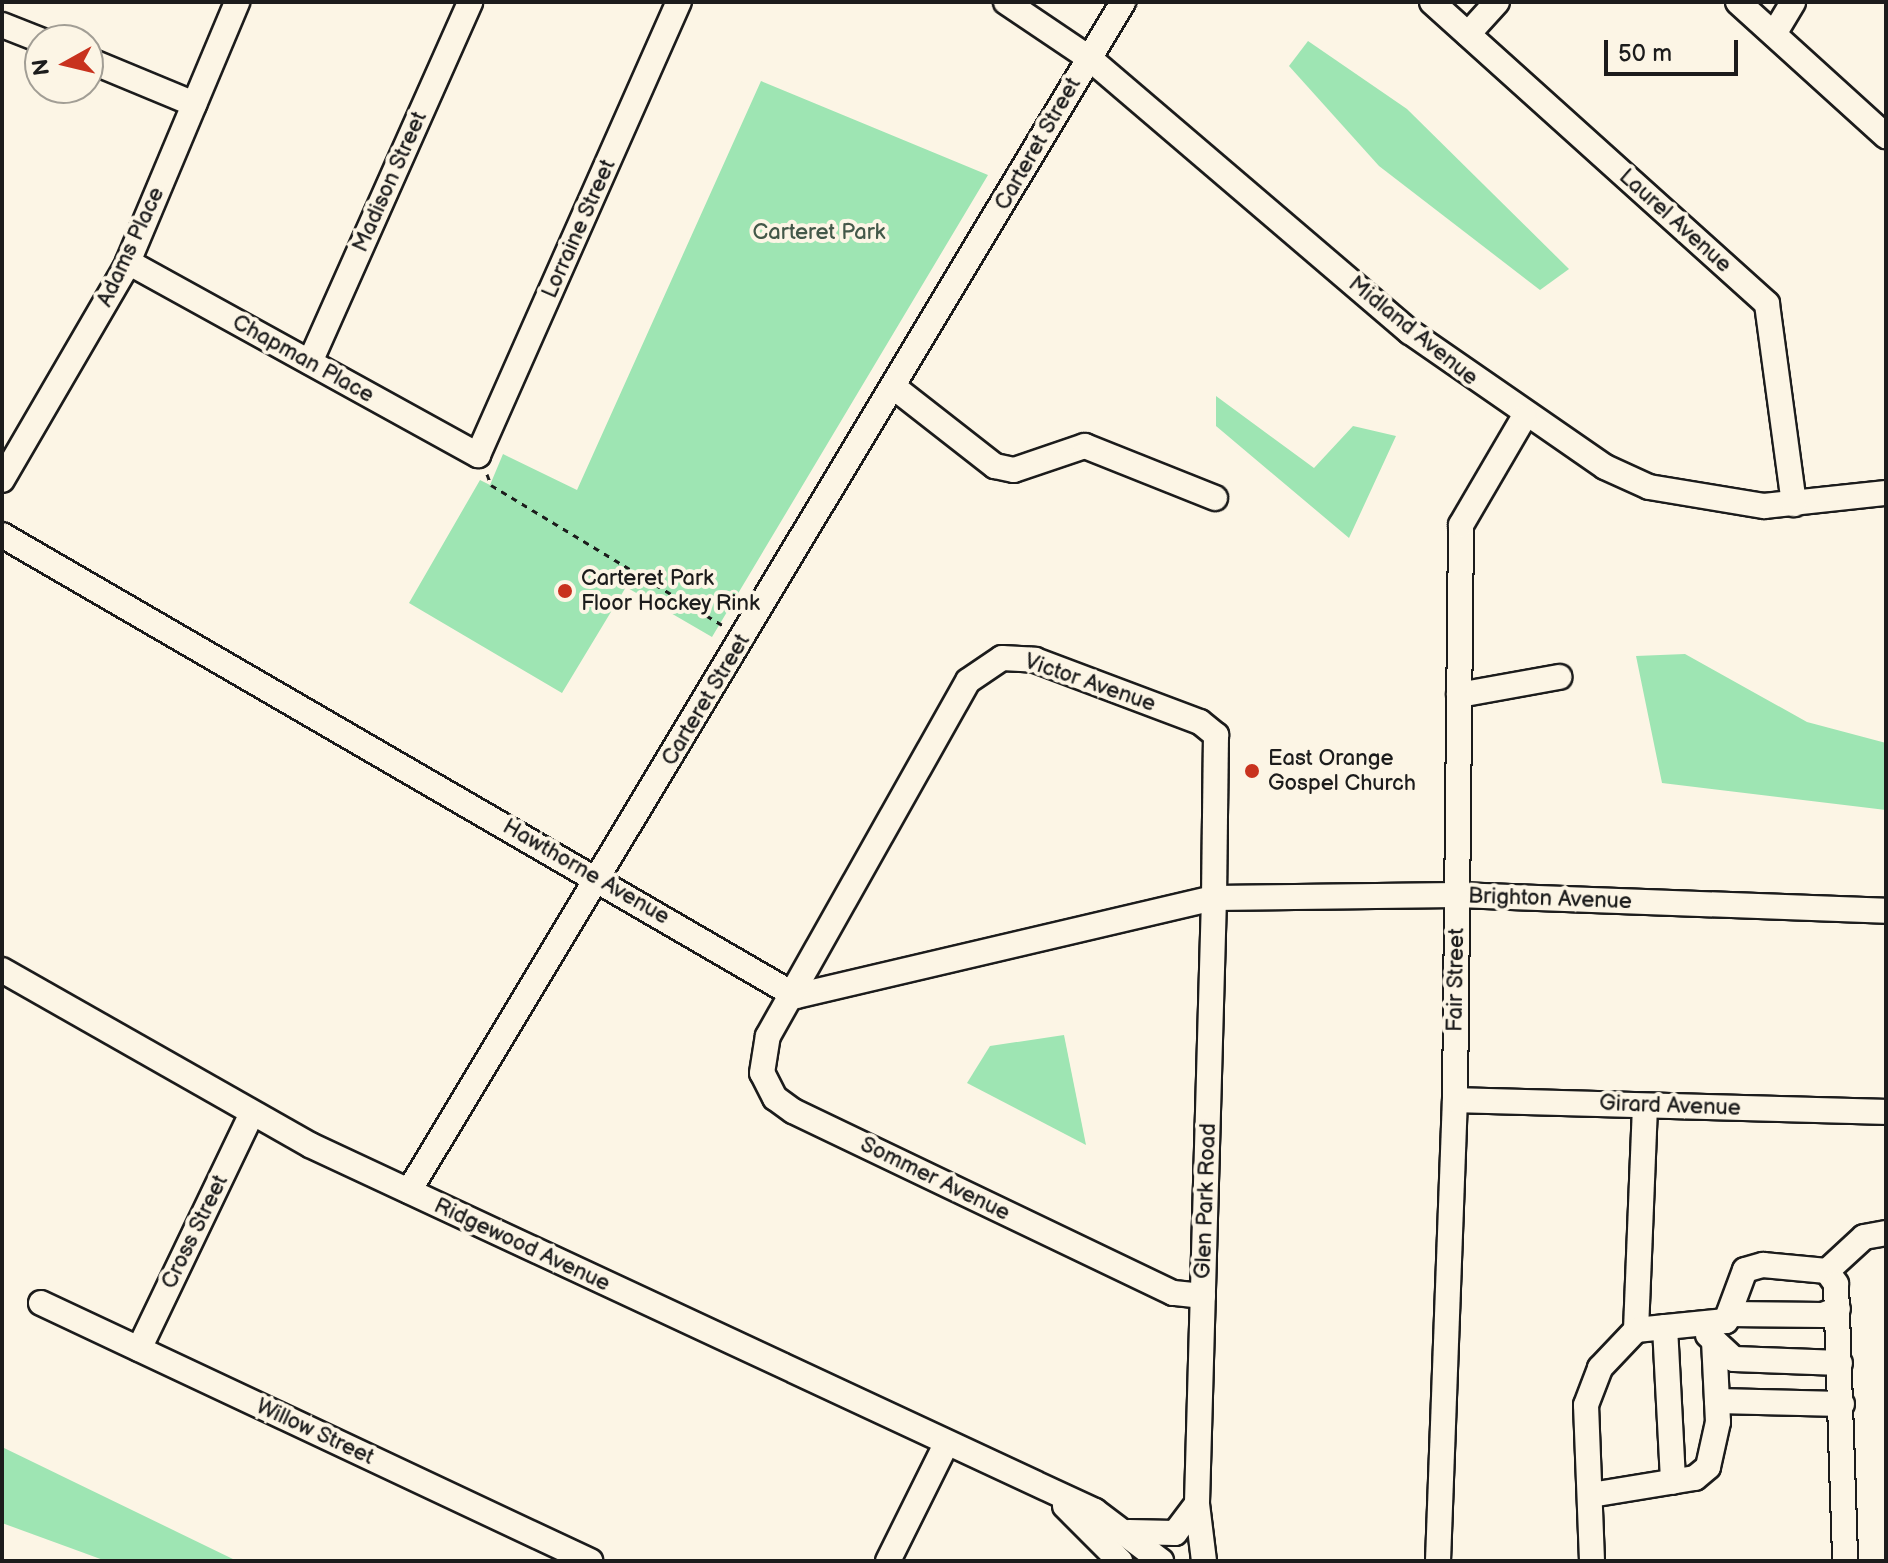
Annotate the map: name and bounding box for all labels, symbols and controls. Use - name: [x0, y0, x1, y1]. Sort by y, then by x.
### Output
- north arrow: [24, 24, 104, 104]
- scale bar: [1608, 24, 1742, 74]
- text: 50 m: [1618, 39, 1672, 68]
- text: N: [27, 57, 56, 77]
- street label: Carteret Street: [989, 73, 1087, 215]
- street label: Madison Street: [347, 108, 433, 256]
- street label: Lorraine Street: [537, 155, 621, 303]
- street label: Laurel Avenue: [1613, 164, 1737, 278]
- street label: Adams Place: [92, 183, 170, 311]
- park label: Carteret Park: [753, 220, 885, 246]
- street label: Midland Avenue: [1343, 271, 1483, 391]
- street label: Chapman Place: [228, 309, 378, 409]
- place label: Carteret Park Floor Hockey Rink: [581, 565, 761, 616]
- marker: Carteret Park Floor Hockey Rink: [556, 582, 574, 600]
- street label: Carteret Street: [656, 629, 756, 771]
- street label: Victor Avenue: [1021, 648, 1159, 718]
- place label: East Orange Gospel Church: [1268, 745, 1416, 796]
- marker: East Orange Gospel Church: [1243, 762, 1261, 780]
- street label: Hawthorne Avenue: [498, 814, 674, 930]
- street label: Brighton Avenue: [1468, 883, 1632, 915]
- street label: Fair Street: [1442, 928, 1470, 1032]
- street label: Girard Avenue: [1599, 1090, 1741, 1122]
- street label: Glen Park Road: [1190, 1123, 1222, 1279]
- street label: Sommer Avenue: [856, 1131, 1014, 1227]
- street label: Cross Street: [156, 1171, 234, 1293]
- street label: Ridgewood Avenue: [430, 1193, 614, 1297]
- street label: Willow Street: [252, 1393, 378, 1471]

